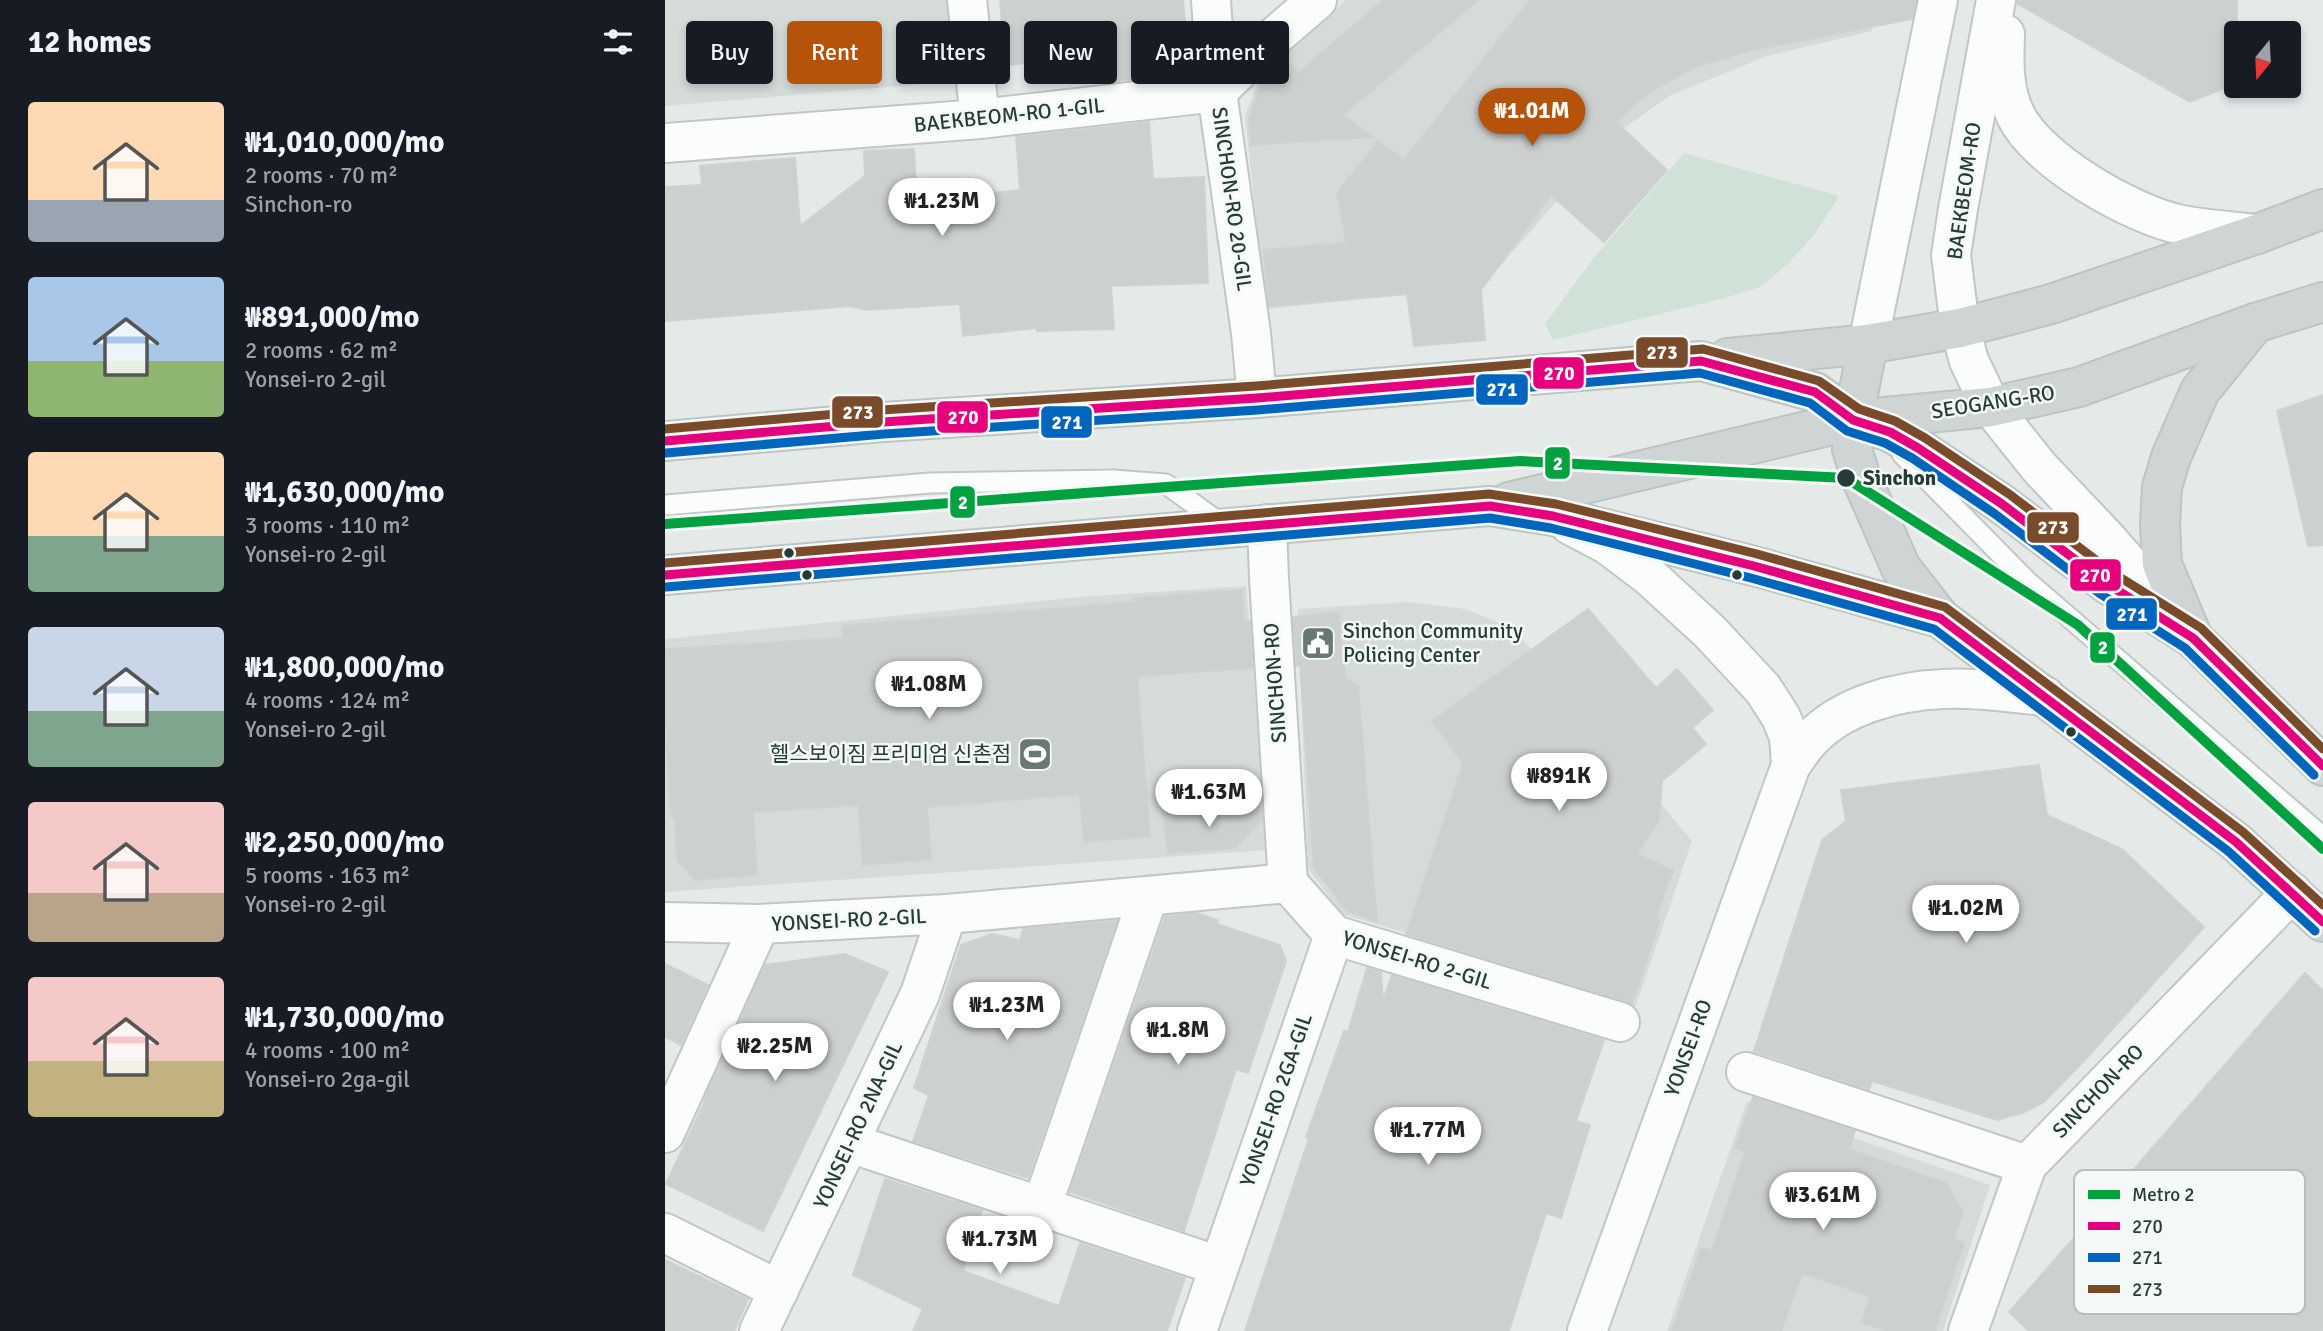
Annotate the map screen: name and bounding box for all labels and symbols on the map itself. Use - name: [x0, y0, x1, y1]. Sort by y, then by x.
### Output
- north arrow: [2224, 21, 2301, 98]
- pin: ₩1.01M: [1475, 88, 1589, 148]
- street label: BAEKBEOM-RO 1-GIL: [912, 92, 1106, 138]
- street label: SINCHON-RO 20-GIL: [1206, 105, 1258, 293]
- street label: BAEKBEOM-RO: [1941, 121, 1987, 261]
- pin: ₩1.23M: [885, 178, 999, 238]
- line badge: 273: [1635, 336, 1689, 369]
- text: 273: [1647, 341, 1677, 365]
- line badge: 270: [1532, 356, 1585, 390]
- text: 270: [1544, 362, 1574, 386]
- line badge: 271: [1475, 373, 1529, 406]
- text: 271: [1487, 378, 1517, 402]
- street label: SEOGANG-RO: [1929, 379, 2057, 425]
- line badge: 273: [831, 395, 884, 429]
- line badge: 270: [936, 400, 989, 434]
- text: 273: [843, 401, 873, 425]
- line badge: 271: [1040, 405, 1093, 439]
- text: 270: [948, 406, 978, 430]
- text: 271: [1052, 411, 1082, 435]
- line badge: 2: [1544, 446, 1571, 480]
- text: 2: [1553, 452, 1563, 476]
- place label: Sinchon: [1863, 465, 1936, 491]
- marker: Sinchon: [1835, 467, 1857, 489]
- line badge: 2: [949, 485, 976, 519]
- text: 2: [958, 491, 968, 515]
- line badge: 273: [2026, 511, 2080, 544]
- text: 273: [2038, 516, 2068, 540]
- unlabelled marker: [782, 546, 796, 560]
- line badge: 270: [2069, 558, 2122, 592]
- text: 270: [2080, 564, 2110, 588]
- unlabelled marker: [800, 568, 814, 582]
- unlabelled marker: [1730, 568, 1744, 582]
- line badge: 271: [2105, 597, 2158, 631]
- text: 271: [2117, 603, 2147, 627]
- place label: Sinchon Community Policing Center: [1343, 618, 1523, 668]
- street label: SINCHON-RO: [1258, 622, 1292, 744]
- public building icon: Sinchon Community Policing Center: [1299, 624, 1337, 662]
- line badge: 2: [2089, 631, 2116, 664]
- text: 2: [2098, 636, 2108, 660]
- pin: ₩1.08M: [872, 662, 986, 721]
- unlabelled marker: [2064, 725, 2078, 739]
- sports icon: 헬스보이짐 프리미엄 신촌점: [1016, 735, 1054, 773]
- place label: 헬스보이짐 프리미엄 신촌점: [770, 741, 1011, 767]
- pin: ₩891K: [1510, 754, 1608, 813]
- pin: ₩1.63M: [1152, 770, 1266, 829]
- pin: ₩1.02M: [1909, 886, 2023, 945]
- street label: YONSEI-RO 2-GIL: [771, 903, 927, 937]
- street label: YONSEI-RO 2-GIL: [1339, 925, 1495, 995]
- pin: ₩1.23M: [950, 982, 1064, 1042]
- street label: YONSEI-RO: [1658, 996, 1718, 1100]
- pin: ₩1.8M: [1129, 1007, 1227, 1067]
- street label: YONSEI-RO 2GA-GIL: [1234, 1010, 1318, 1190]
- pin: ₩2.25M: [718, 1024, 832, 1083]
- street label: YONSEI-RO 2NA-GIL: [808, 1037, 908, 1213]
- street label: SINCHON-RO: [2047, 1039, 2149, 1143]
- pin: ₩1.77M: [1371, 1108, 1485, 1167]
- legend: [2074, 1170, 2305, 1314]
- pin: ₩3.61M: [1766, 1172, 1880, 1232]
- text: Metro 2: [2132, 1183, 2194, 1207]
- text: 270: [2132, 1215, 2163, 1239]
- pin: ₩1.73M: [943, 1216, 1057, 1276]
- text: 271: [2132, 1246, 2163, 1270]
- text: 273: [2132, 1278, 2163, 1302]

